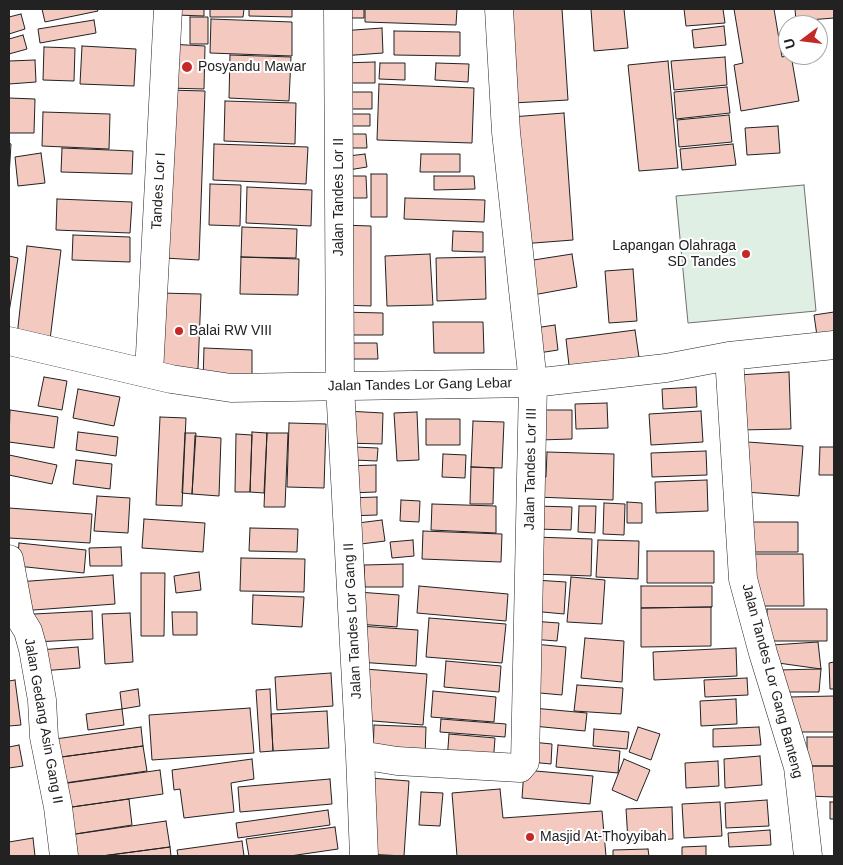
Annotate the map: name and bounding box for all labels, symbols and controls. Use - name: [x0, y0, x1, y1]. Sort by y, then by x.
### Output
- north arrow: [778, 15, 828, 65]
- text: U: [780, 37, 799, 51]
- place label: Posyandu Mawar: [198, 59, 306, 75]
- marker: Posyandu Mawar: [180, 60, 194, 74]
- street label: Jalan Tandes Lor II: [331, 138, 347, 256]
- street label: Tandes Lor I: [149, 152, 169, 230]
- place label: Lapangan Olahraga SD Tandes: [612, 238, 736, 270]
- marker: Lapangan Olahraga SD Tandes: [740, 248, 752, 260]
- place label: Balai RW VIII: [189, 323, 272, 339]
- marker: Balai RW VIII: [173, 325, 185, 337]
- street label: Jalan Tandes Lor Gang Lebar: [328, 375, 512, 395]
- street label: Jalan Tandes Lor III: [522, 408, 540, 530]
- street label: Jalan Tandes Lor Gang II: [341, 542, 365, 700]
- street label: Jalan Tandes Lor Gang Banteng: [738, 582, 806, 780]
- street label: Jalan Gedang Asin Gang II: [20, 637, 66, 805]
- place label: Masjid At-Thoyyibah: [540, 829, 667, 845]
- marker: Masjid At-Thoyyibah: [524, 831, 536, 843]

